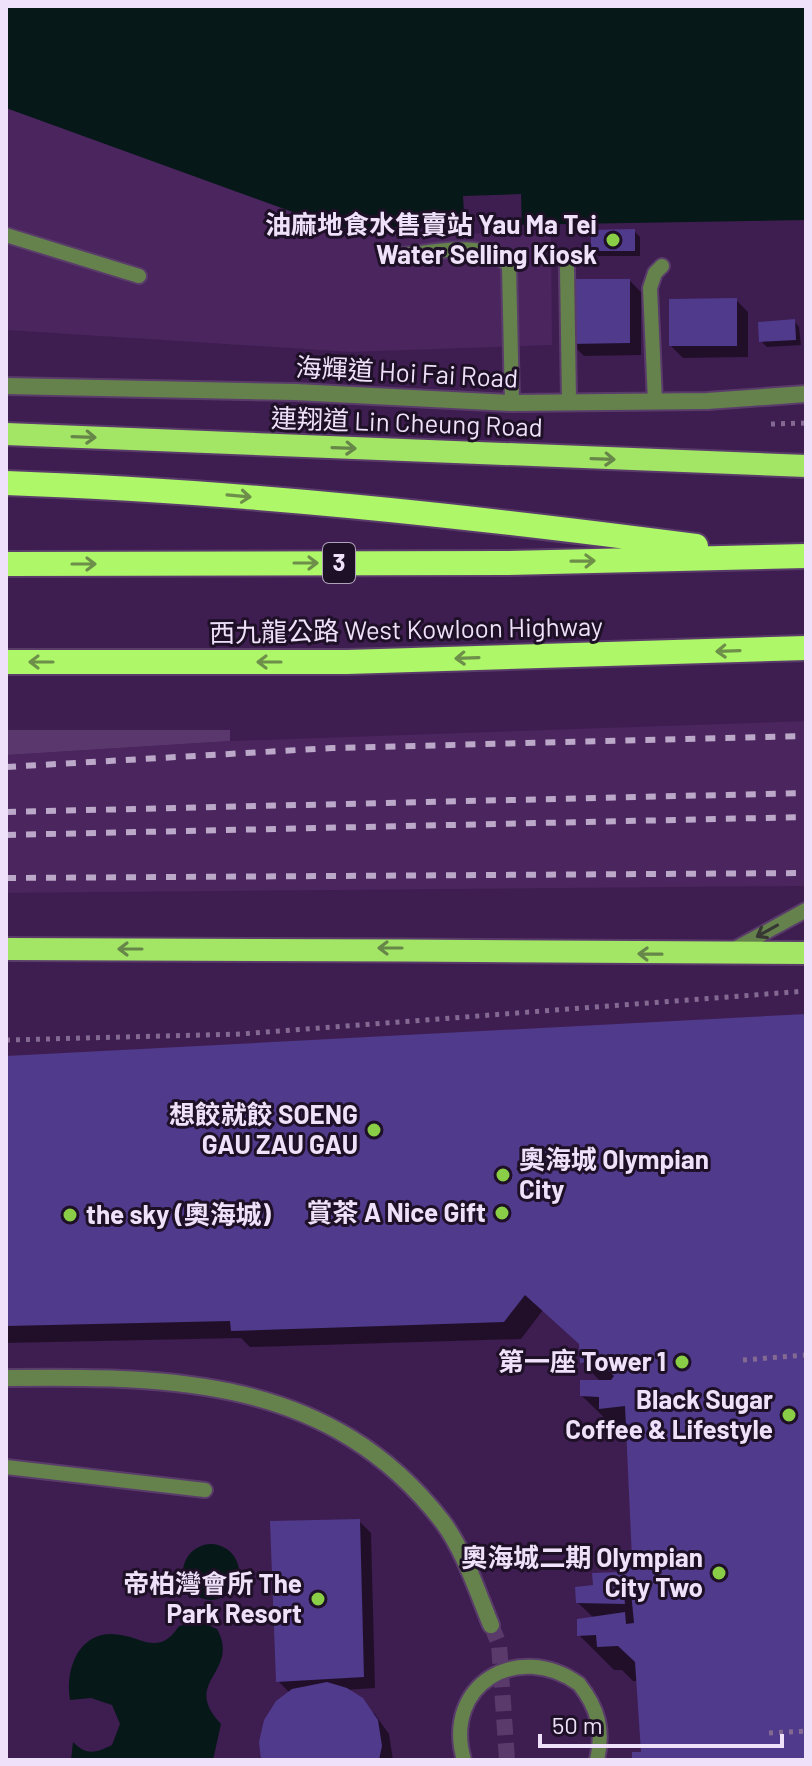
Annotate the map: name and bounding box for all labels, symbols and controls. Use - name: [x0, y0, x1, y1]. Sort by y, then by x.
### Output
- place label: 油麻地食水售賣站 Yau Ma Tei Water Selling Kiosk: [265, 208, 597, 269]
- marker: 油麻地食水售賣站 Yau Ma Tei Water Selling Kiosk: [604, 231, 622, 249]
- street label: 海輝道 Hoi Fai Road: [295, 350, 519, 393]
- street label: 連翔道 Lin Cheung Road: [271, 401, 543, 442]
- one-way arrow: [70, 430, 97, 445]
- one-way arrow: [330, 441, 357, 456]
- one-way arrow: [589, 451, 616, 466]
- one-way arrow: [226, 488, 252, 503]
- road number: 3: [323, 543, 355, 583]
- one-way arrow: [569, 553, 596, 568]
- one-way arrow: [292, 555, 319, 571]
- one-way arrow: [70, 556, 97, 572]
- street label: 西九龍公路 West Kowloon Highway: [209, 610, 603, 647]
- one-way arrow: [715, 643, 742, 658]
- one-way arrow: [454, 651, 481, 666]
- one-way arrow: [28, 654, 55, 670]
- one-way arrow: [256, 654, 283, 670]
- one-way arrow: [756, 924, 779, 940]
- one-way arrow: [377, 940, 404, 956]
- one-way arrow: [117, 941, 144, 957]
- one-way arrow: [637, 947, 664, 962]
- place label: 想餃就餃 SOENG GAU ZAU GAU: [169, 1098, 358, 1159]
- marker: 想餃就餃 SOENG GAU ZAU GAU: [365, 1121, 383, 1139]
- place label: 奧海城 Olympian City: [519, 1143, 709, 1204]
- marker: 奧海城 Olympian City: [494, 1166, 512, 1184]
- place label: 賞茶 A Nice Gift: [307, 1196, 486, 1227]
- place label: the sky (奧海城): [86, 1198, 272, 1229]
- marker: 賞茶 A Nice Gift: [493, 1204, 511, 1222]
- marker: the sky (奧海城): [61, 1206, 79, 1224]
- place label: 第一座 Tower 1: [498, 1345, 666, 1376]
- marker: 第一座 Tower 1: [673, 1353, 691, 1371]
- place label: Black Sugar Coffee & Lifestyle: [565, 1383, 773, 1444]
- marker: Black Sugar Coffee & Lifestyle: [780, 1406, 798, 1424]
- place label: 奧海城二期 Olympian City Two: [461, 1541, 703, 1602]
- marker: 奧海城二期 Olympian City Two: [710, 1564, 728, 1582]
- place label: 帝柏灣會所 The Park Resort: [123, 1567, 302, 1628]
- marker: 帝柏灣會所 The Park Resort: [309, 1590, 327, 1608]
- scale bar: [540, 1698, 782, 1748]
- text: 50 m: [552, 1710, 603, 1739]

